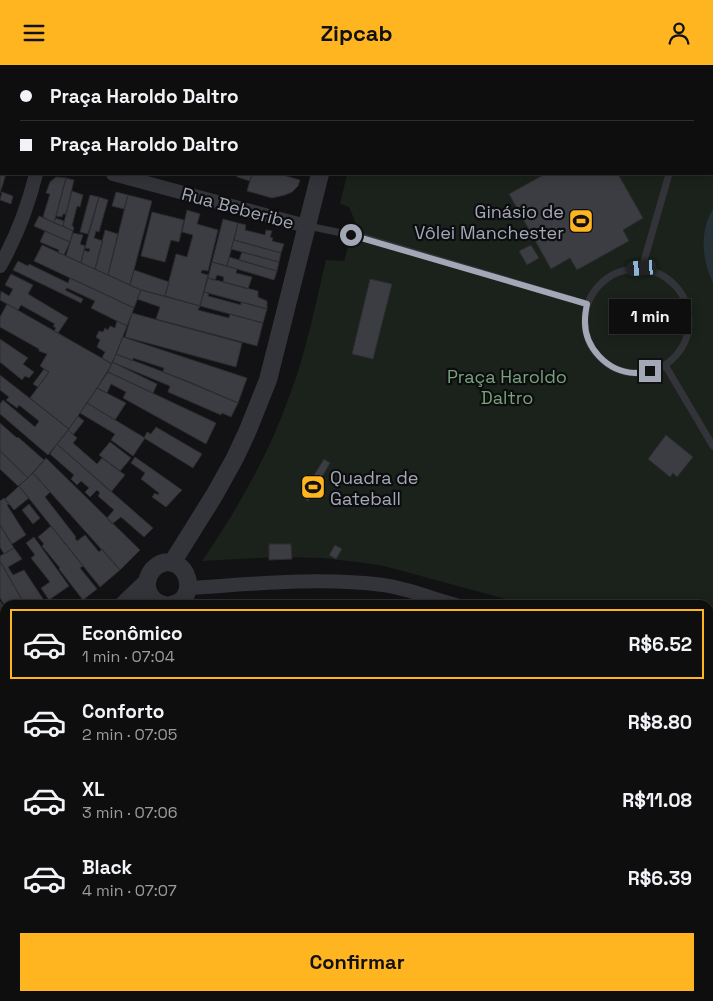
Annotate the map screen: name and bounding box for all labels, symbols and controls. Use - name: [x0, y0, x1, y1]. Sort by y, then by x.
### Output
- icon: menu: [20, 19, 48, 47]
- text: Zipcab: [320, 19, 393, 47]
- icon: person: [665, 19, 693, 47]
- text: Praça Haroldo Daltro: [50, 84, 239, 109]
- text: Praça Haroldo Daltro: [50, 132, 239, 157]
- street label: Rua Beberibe: [179, 182, 297, 234]
- place label: Ginásio de Vôlei Manchester: [414, 200, 564, 244]
- sports icon: Ginásio de Vôlei Manchester: [568, 208, 594, 234]
- route start: [340, 224, 362, 246]
- car: [626, 259, 657, 277]
- callout: 1 min: [609, 299, 691, 333]
- text: 1 min: [630, 306, 670, 327]
- route end: [639, 360, 661, 382]
- park label: Praça Haroldo Daltro: [447, 365, 567, 409]
- place label: Quadra de Gateball: [330, 466, 418, 510]
- sports icon: Quadra de Gateball: [300, 474, 326, 500]
- text: Econômico: [82, 621, 183, 646]
- icon: car: [22, 622, 67, 667]
- text: R$6.52: [629, 632, 692, 657]
- text: 1 min · 07:04: [82, 646, 175, 667]
- text: Conforto: [82, 699, 164, 724]
- icon: car: [22, 700, 67, 745]
- text: R$8.80: [628, 710, 692, 735]
- text: 2 min · 07:05: [82, 724, 177, 745]
- text: XL: [82, 777, 105, 802]
- icon: car: [22, 778, 67, 823]
- text: R$11.08: [622, 788, 692, 813]
- text: 3 min · 07:06: [82, 802, 178, 823]
- text: Black: [82, 855, 132, 880]
- icon: car: [22, 856, 67, 901]
- text: R$6.39: [628, 866, 692, 891]
- text: 4 min · 07:07: [82, 880, 177, 901]
- button: Confirmar: [20, 933, 694, 991]

